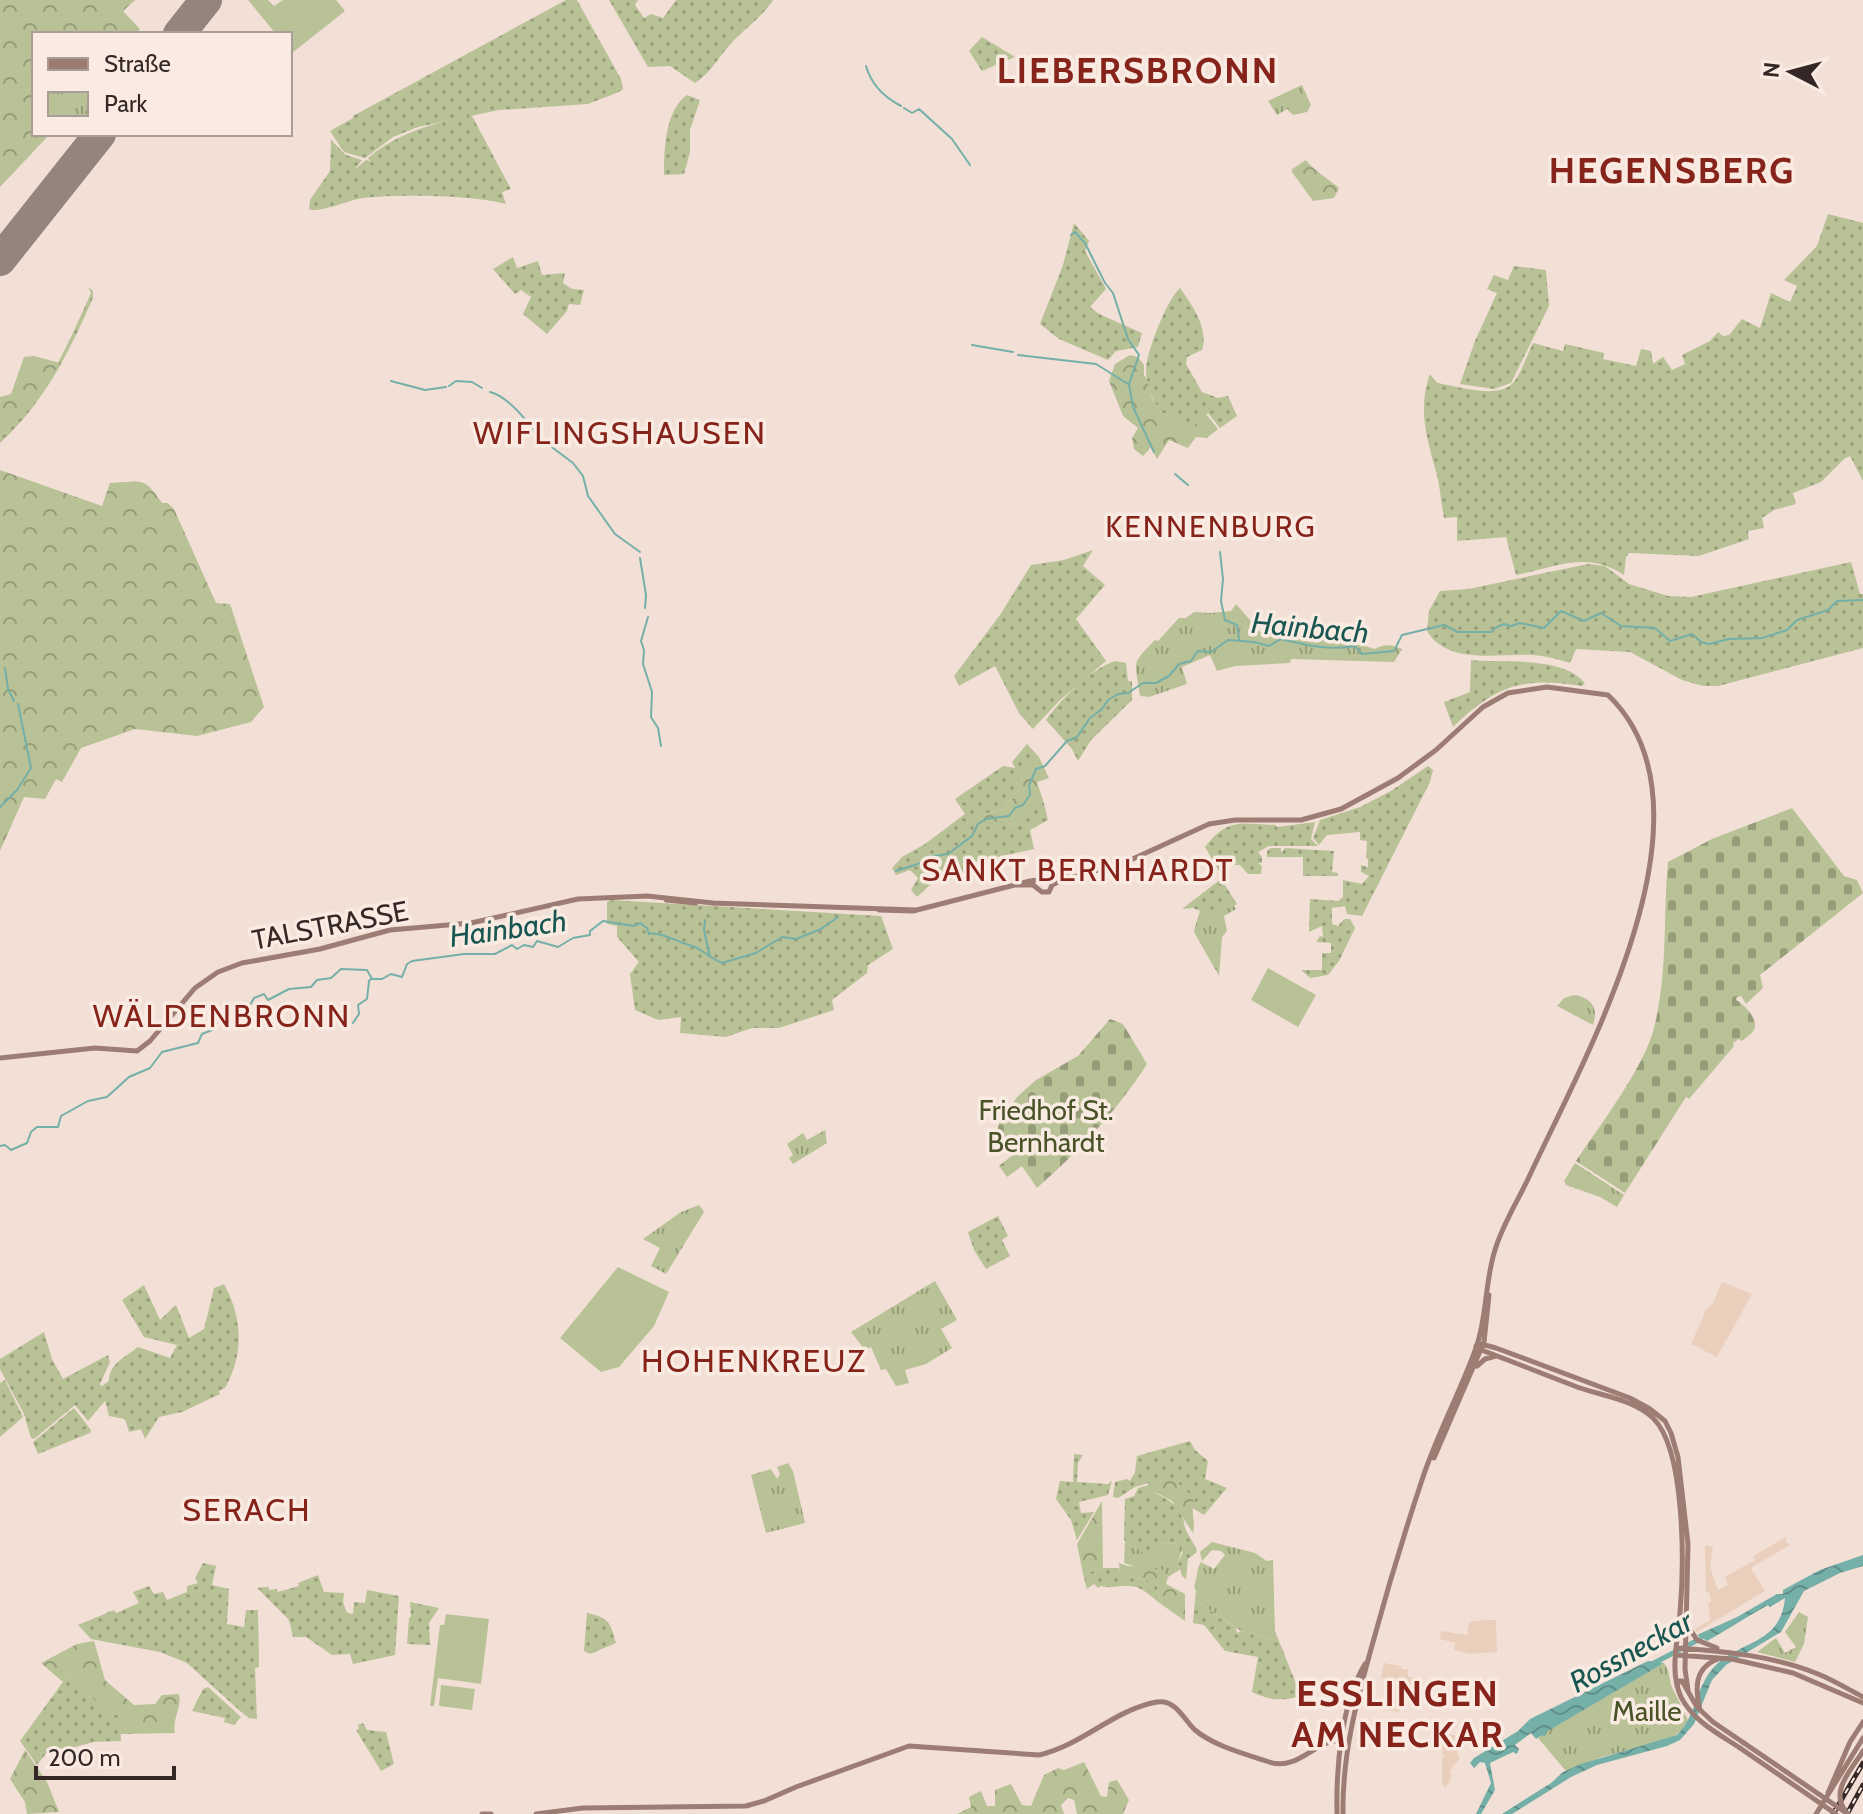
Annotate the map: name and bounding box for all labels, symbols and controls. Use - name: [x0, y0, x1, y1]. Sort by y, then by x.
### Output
- legend: [32, 32, 292, 136]
- north arrow: [1751, 32, 1831, 112]
- district label: LIEBERSBRONN: [997, 48, 1279, 92]
- text: Straße: [104, 49, 171, 78]
- text: N: [1757, 61, 1786, 79]
- text: Park: [104, 89, 147, 118]
- district label: HEGENSBERG: [1549, 148, 1795, 192]
- district label: WIFLINGSHAUSEN: [473, 413, 767, 452]
- district label: KENNENBURG: [1105, 508, 1317, 545]
- water label: Hainbach: [1250, 604, 1370, 651]
- district label: SANKT BERNHARDT: [922, 850, 1234, 889]
- street label: TALSTRASSE: [249, 893, 411, 957]
- water label: Hainbach: [447, 902, 569, 955]
- district label: WÄLDENBRONN: [93, 996, 351, 1035]
- park label: Friedhof St. Bernhardt: [978, 1093, 1114, 1159]
- district label: HOHENKREUZ: [641, 1341, 867, 1380]
- district label: SERACH: [182, 1490, 312, 1529]
- water label: Rossneckar: [1563, 1602, 1700, 1701]
- district label: ESSLINGEN AM NECKAR: [1291, 1671, 1505, 1756]
- park label: Maille: [1612, 1694, 1682, 1728]
- scale bar: [36, 1730, 174, 1780]
- text: 200 m: [48, 1743, 121, 1772]

